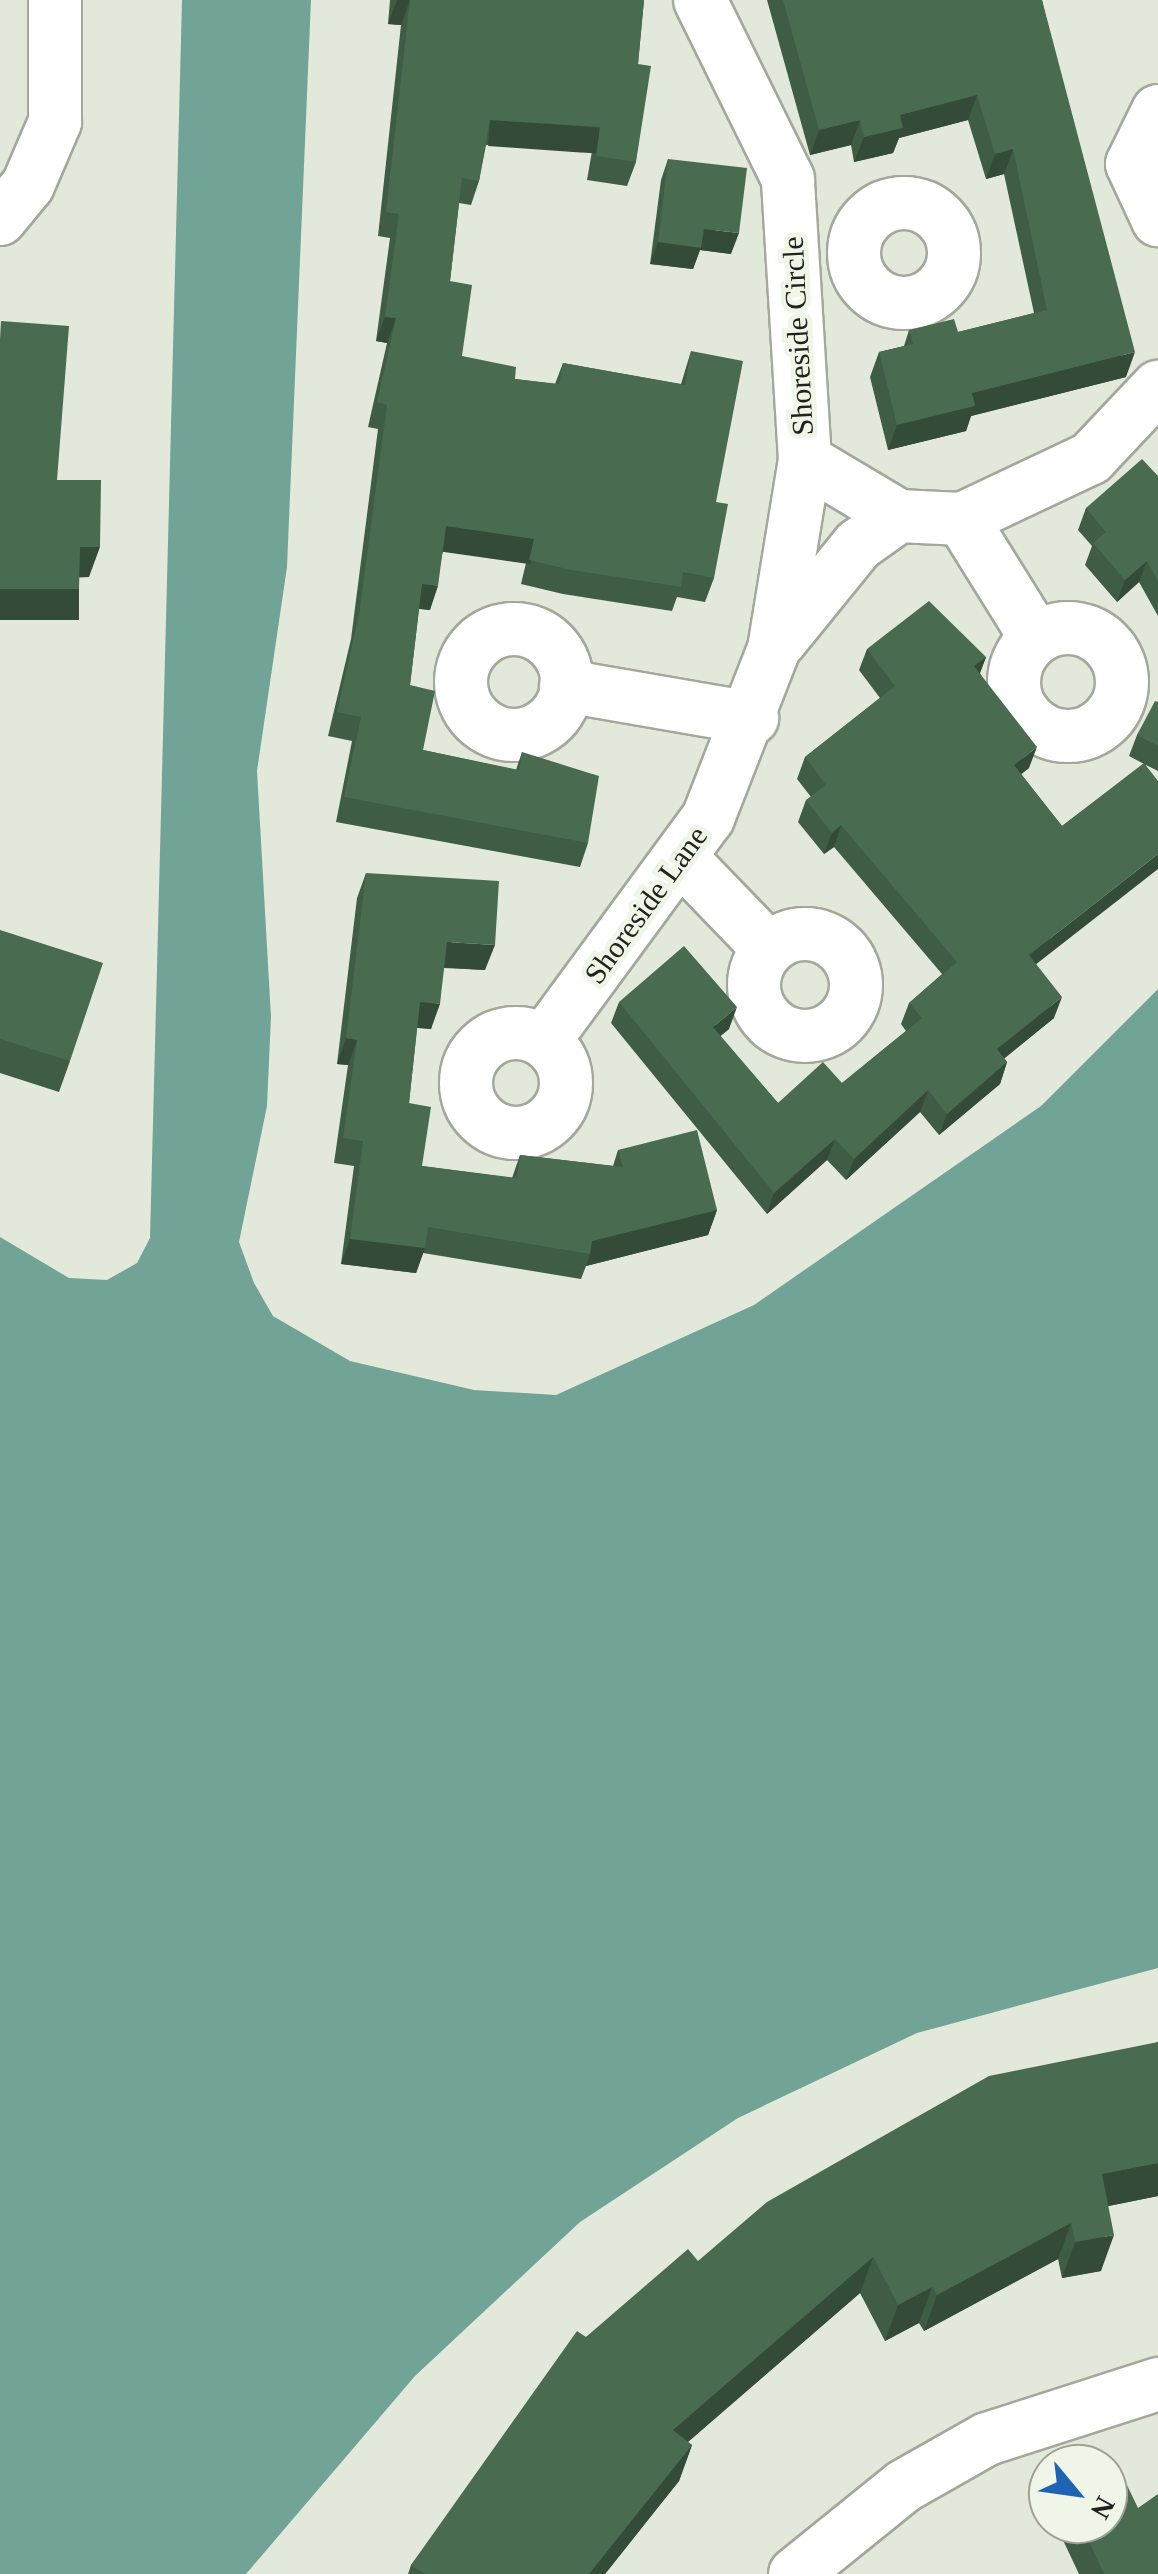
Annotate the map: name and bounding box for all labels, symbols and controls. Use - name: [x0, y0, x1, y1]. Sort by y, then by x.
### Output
- street label: Shoreside Circle: [775, 236, 821, 436]
- street label: Shoreside Lane: [577, 819, 715, 991]
- north arrow: [1028, 2444, 1128, 2544]
- text: N: [1084, 2491, 1121, 2524]

